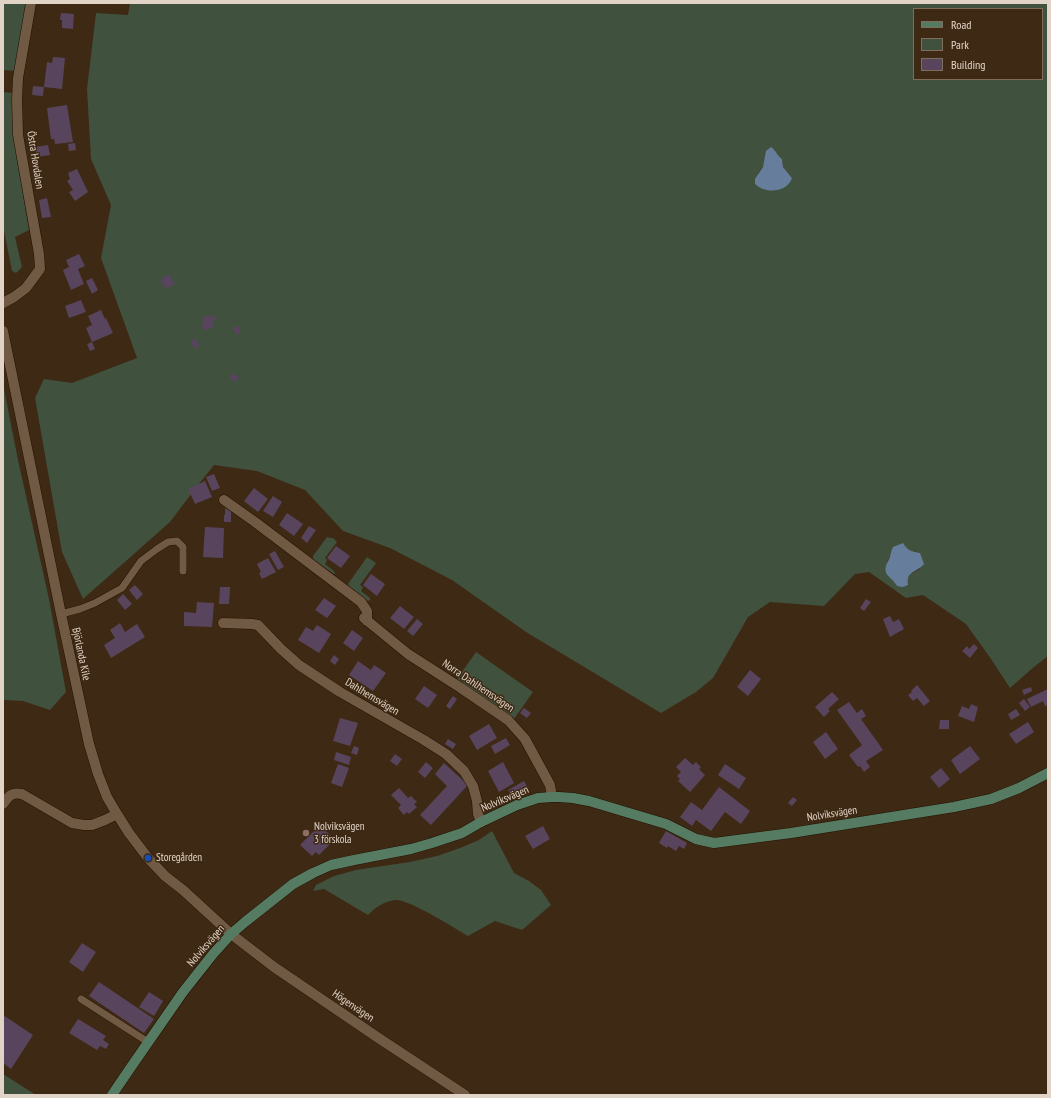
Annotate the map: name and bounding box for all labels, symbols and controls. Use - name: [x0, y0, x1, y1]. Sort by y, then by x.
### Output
- legend: [913, 8, 1043, 80]
- text: Road: [951, 17, 971, 32]
- text: Park: [951, 37, 969, 52]
- text: Building: [951, 57, 986, 72]
- street label: Östra Hovdalen: [24, 130, 46, 190]
- street label: Björlanda Kile: [69, 626, 93, 682]
- street label: Norra Dahlhemsvägen: [439, 657, 517, 715]
- street label: Dahlhemsvägen: [343, 676, 401, 718]
- street label: Nolviksvägen: [479, 783, 531, 815]
- street label: Nolviksvägen: [806, 804, 858, 824]
- place label: Nolviksvägen 3 förskola: [314, 820, 365, 846]
- marker: Nolviksvägen 3 förskola: [301, 828, 311, 838]
- place label: Storegården: [156, 851, 202, 865]
- marker: Storegården: [143, 853, 153, 863]
- street label: Nolviksvägen: [184, 923, 228, 969]
- street label: Högenvägen: [330, 987, 376, 1025]

